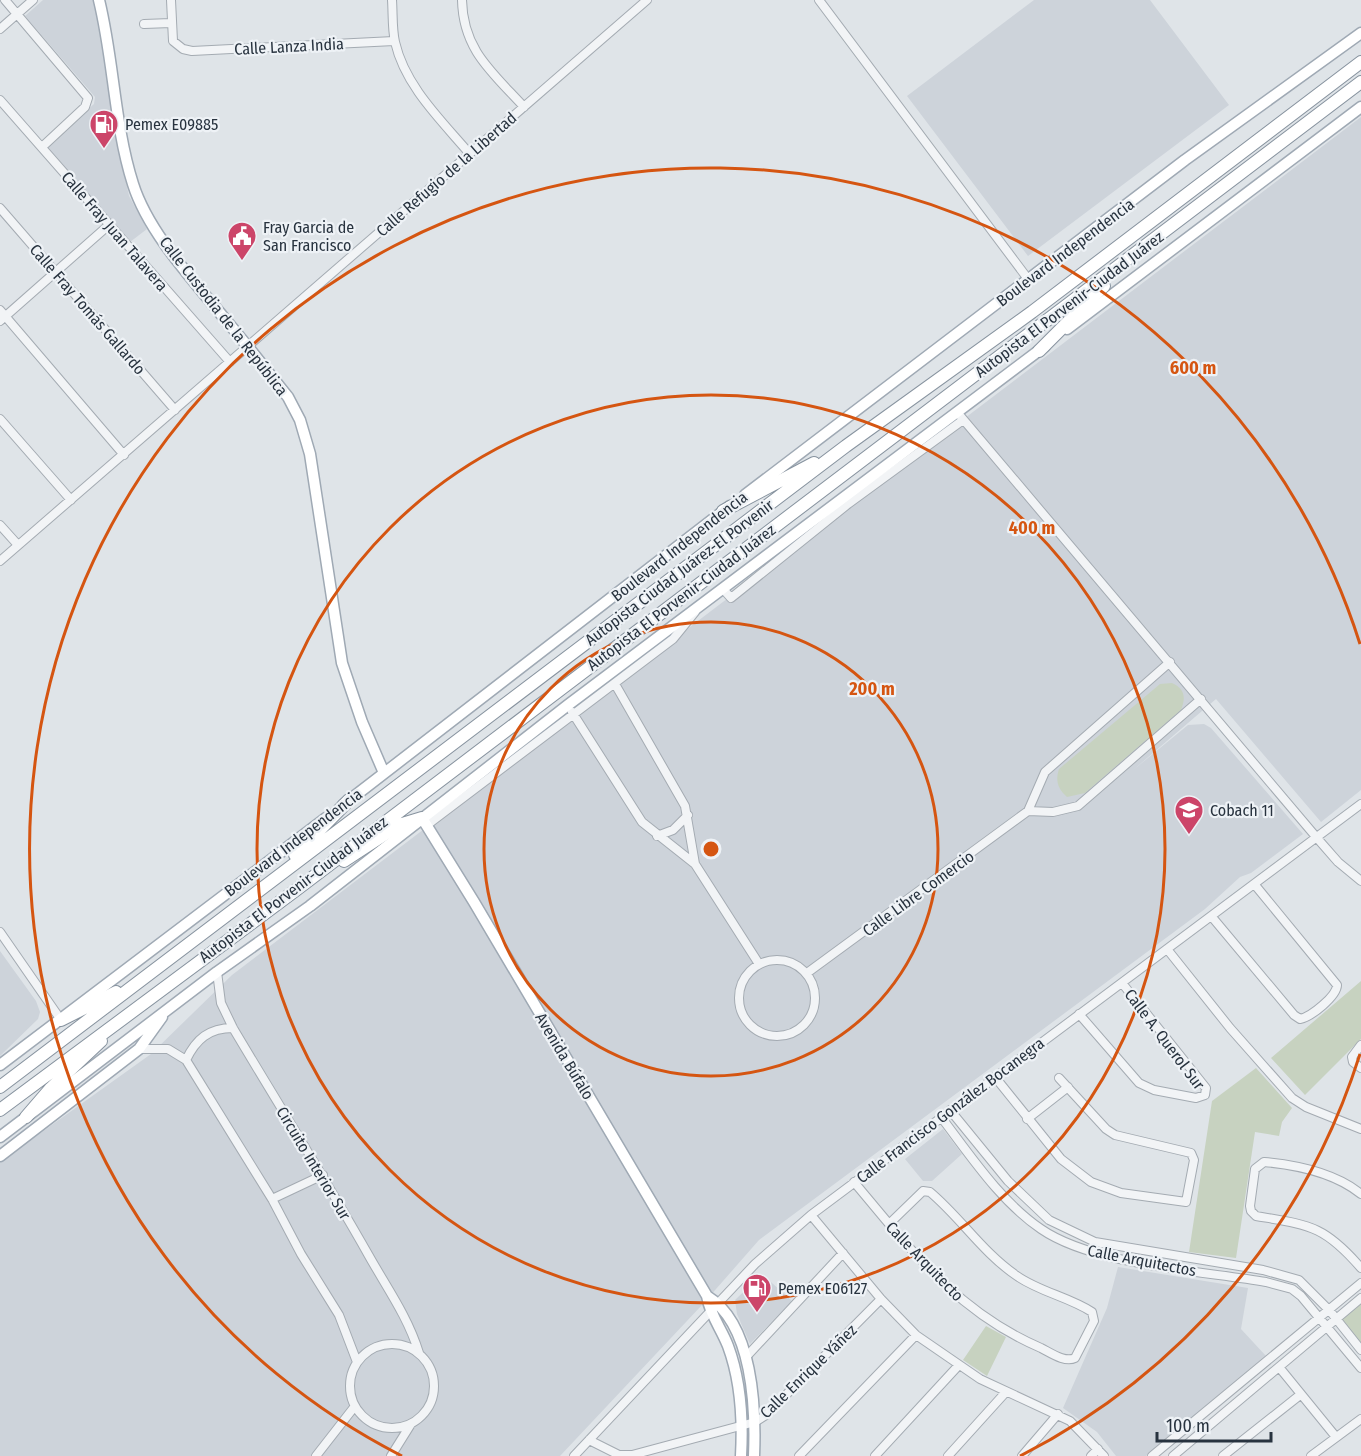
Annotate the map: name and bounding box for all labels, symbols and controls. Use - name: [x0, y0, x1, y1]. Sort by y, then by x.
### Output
- street label: Calle Lanza India: [234, 34, 344, 59]
- fuel station icon: Pemex E09885: [88, 108, 120, 150]
- street label: Calle Refugio de la Libertad: [372, 108, 520, 240]
- place label: Pemex E09885: [125, 115, 218, 134]
- street label: Calle Fray Juan Talavera: [57, 168, 172, 295]
- street label: Boulevard Independencia: [993, 194, 1138, 310]
- place label: Fray Garcia de San Francisco: [263, 218, 354, 255]
- public building icon: Fray Garcia de San Francisco: [226, 220, 258, 262]
- street label: Autopista El Porvenir-Ciudad Juárez: [971, 227, 1167, 382]
- street label: Calle Custodia de la República: [156, 233, 292, 400]
- street label: Calle Fray Tomás Gallardo: [26, 240, 149, 378]
- text: 600 m: [1170, 357, 1216, 379]
- street label: Boulevard Independencia: [608, 487, 751, 605]
- street label: Autopista Ciudad Juárez-El Porvenir: [581, 495, 778, 650]
- text: 400 m: [1009, 517, 1055, 539]
- street label: Autopista El Porvenir-Ciudad Juárez: [583, 520, 779, 675]
- text: 200 m: [848, 678, 895, 700]
- street label: Boulevard Independencia: [221, 784, 366, 900]
- school or university icon: Cobach 11: [1173, 794, 1205, 836]
- place label: Cobach 11: [1210, 801, 1274, 820]
- street label: Autopista El Porvenir-Ciudad Juárez: [195, 812, 391, 967]
- centre of rings: [701, 839, 721, 859]
- street label: Calle Libre Comercio: [859, 847, 978, 940]
- street label: Calle A. Querol Sur: [1121, 985, 1209, 1094]
- street label: Avenida Búfalo: [531, 1009, 598, 1103]
- street label: Calle Francisco González Bocanegra: [853, 1033, 1048, 1187]
- street label: Circuito Interior Sur: [272, 1103, 355, 1224]
- street label: Calle Arquitecto: [882, 1218, 967, 1305]
- street label: Calle Arquitectos: [1086, 1241, 1198, 1280]
- fuel station icon: Pemex E06127: [741, 1272, 773, 1314]
- place label: Pemex E06127: [778, 1279, 868, 1298]
- street label: Calle Enrique Yáñez: [756, 1320, 861, 1422]
- scale bar: [1157, 1405, 1271, 1443]
- text: 100 m: [1166, 1415, 1210, 1437]

